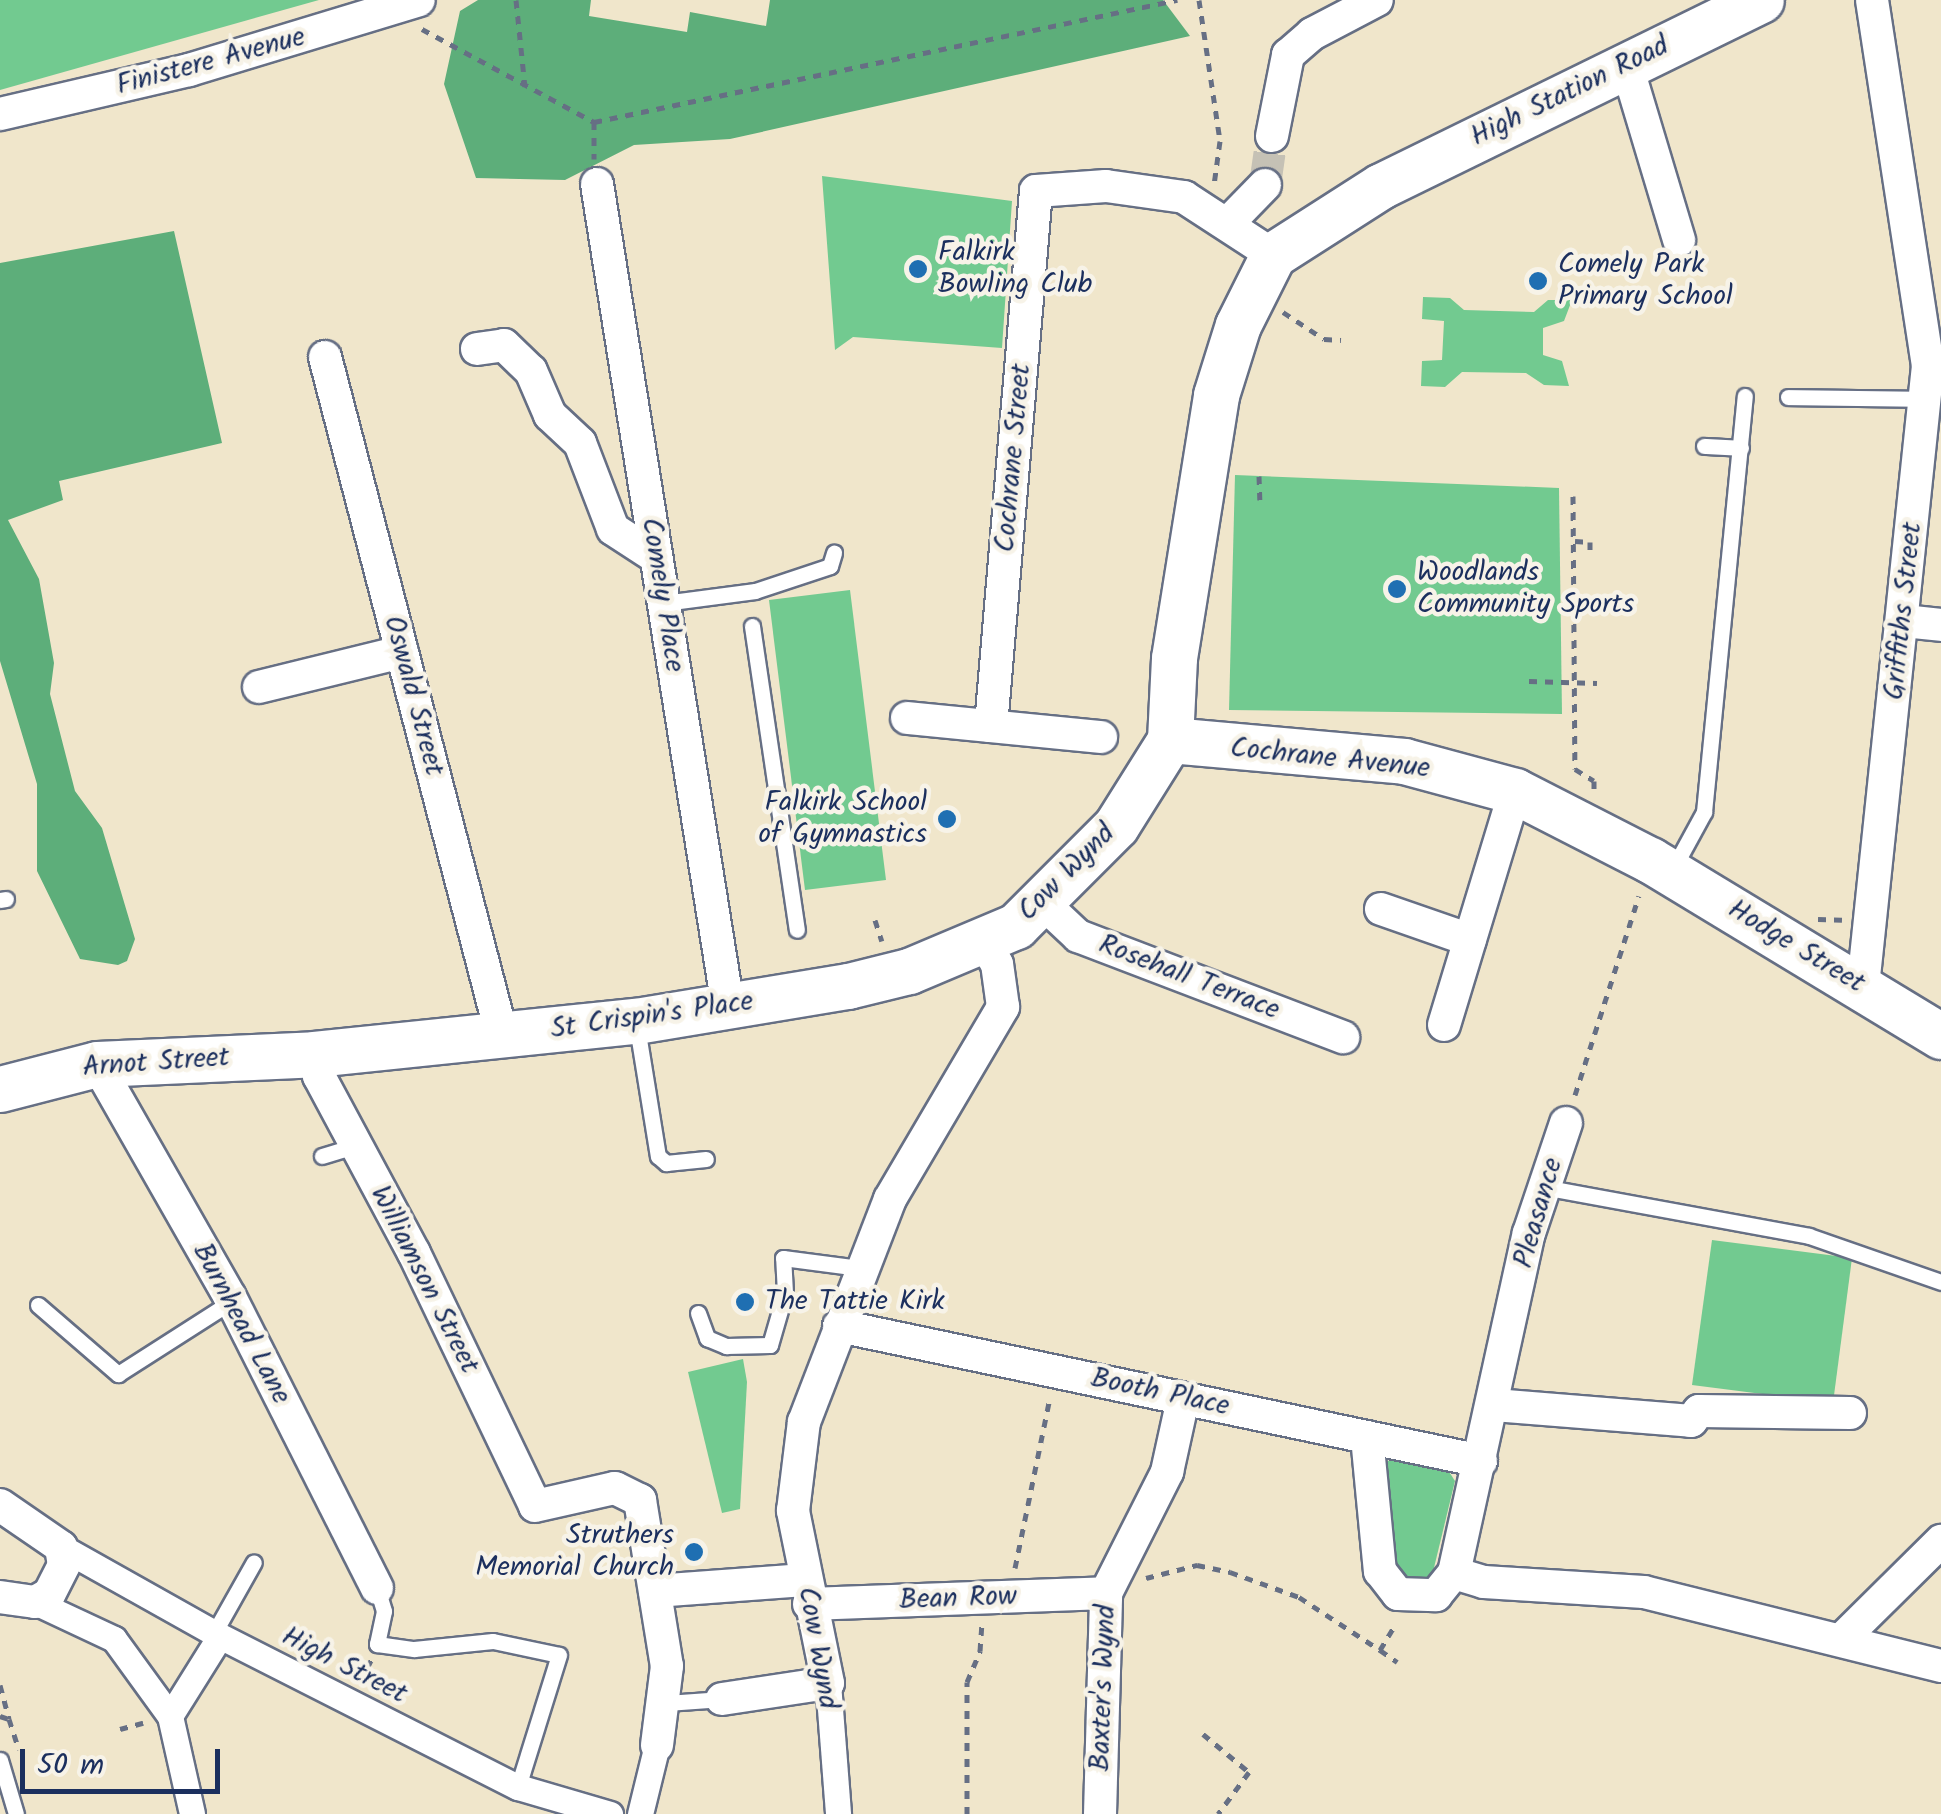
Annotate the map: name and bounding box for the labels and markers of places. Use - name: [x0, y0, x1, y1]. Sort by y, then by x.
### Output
- place label: Falkirk Bowling Club: [938, 236, 1092, 302]
- place label: Comely Park Primary School: [1558, 248, 1733, 314]
- marker: Falkirk Bowling Club: [907, 258, 929, 280]
- marker: Comely Park Primary School: [1527, 270, 1549, 292]
- place label: Woodlands Community Sports: [1417, 556, 1634, 622]
- marker: Woodlands Community Sports: [1386, 578, 1408, 600]
- place label: Falkirk School of Gymnastics: [758, 786, 927, 852]
- marker: Falkirk School of Gymnastics: [936, 808, 958, 830]
- place label: The Tattie Kirk: [765, 1285, 945, 1319]
- marker: The Tattie Kirk: [734, 1291, 756, 1313]
- place label: Struthers Memorial Church: [475, 1519, 674, 1585]
- marker: Struthers Memorial Church: [683, 1541, 705, 1563]

